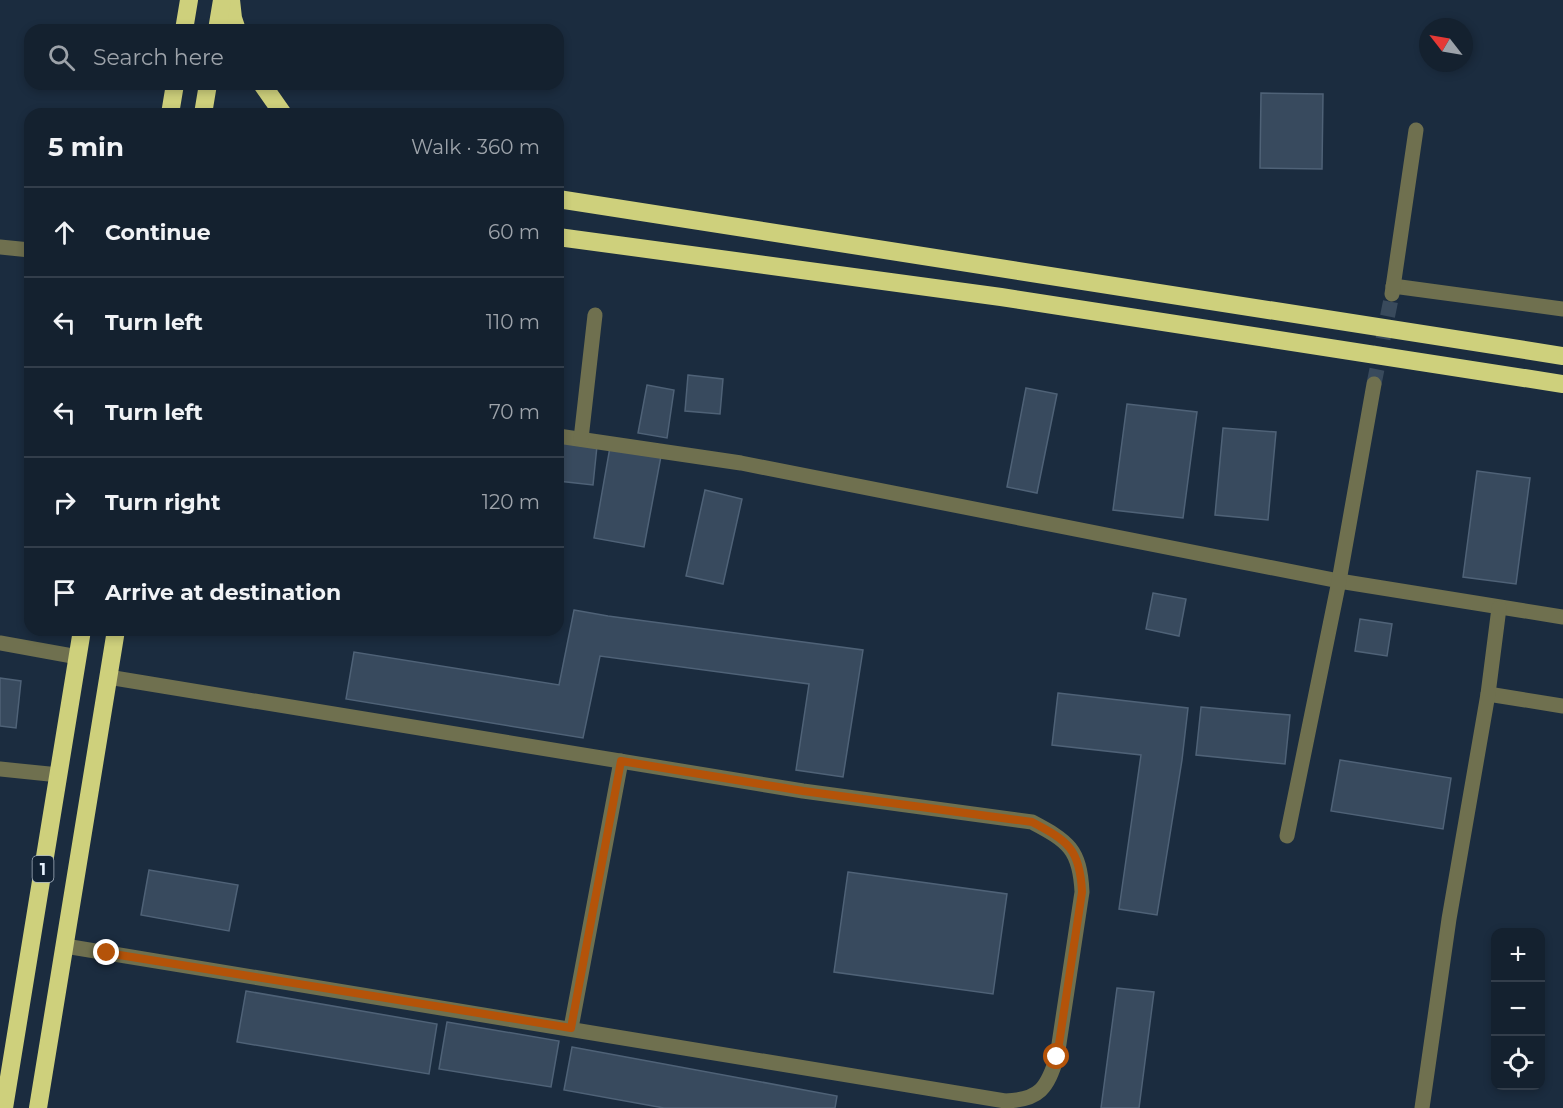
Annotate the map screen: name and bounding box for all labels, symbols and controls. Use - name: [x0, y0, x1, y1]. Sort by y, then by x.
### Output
- north arrow: [1419, 18, 1473, 72]
- search box: [24, 24, 564, 90]
- icon: search: [45, 41, 78, 74]
- text: Search here: [93, 44, 224, 71]
- text: 5 min: [48, 131, 124, 163]
- text: Walk · 360 m: [411, 135, 540, 159]
- icon: ahead: [48, 216, 81, 249]
- text: Continue: [105, 219, 211, 246]
- text: 60 m: [488, 220, 540, 244]
- icon: left: [48, 306, 81, 339]
- text: Turn left: [105, 309, 203, 336]
- text: 110 m: [486, 310, 540, 334]
- icon: left: [48, 396, 81, 429]
- text: Turn left: [105, 399, 203, 426]
- text: 70 m: [489, 400, 540, 424]
- icon: right: [48, 486, 81, 519]
- text: Turn right: [105, 489, 220, 516]
- text: 120 m: [482, 490, 540, 514]
- icon: arrive: [48, 576, 81, 609]
- text: Arrive at destination: [105, 579, 341, 606]
- road number: 1: [32, 856, 54, 882]
- map controls: [1491, 928, 1545, 1090]
- button: +: [1491, 928, 1545, 982]
- route end: [93, 939, 119, 965]
- button: −: [1491, 982, 1545, 1036]
- button: locate: [1491, 1036, 1545, 1090]
- route start: [1043, 1043, 1069, 1069]

